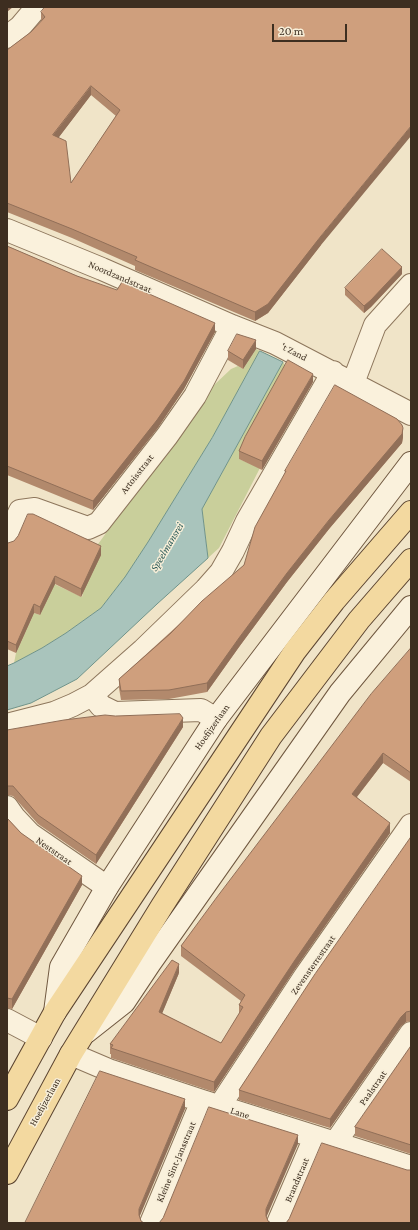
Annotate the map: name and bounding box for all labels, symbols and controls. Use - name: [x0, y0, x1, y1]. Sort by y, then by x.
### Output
- scale bar: [274, 16, 349, 42]
- text: 20 m: [279, 24, 303, 38]
- street label: Noordzandstraat: [86, 258, 154, 296]
- street label: 't Zand: [279, 340, 309, 364]
- street label: Artoisstraat: [118, 452, 156, 496]
- water label: Speelmansrei: [147, 520, 187, 574]
- street label: Hoefijzerlaan: [192, 702, 232, 752]
- street label: Neststraat: [34, 834, 74, 868]
- street label: Zevensterrestraat: [288, 933, 338, 997]
- street label: Paalstraat: [357, 1068, 389, 1108]
- street label: Hoefijzerlaan: [27, 1076, 63, 1128]
- street label: Lane: [229, 1104, 251, 1122]
- street label: Kleine Sint-Jansstraat: [154, 1120, 198, 1204]
- street label: Brandstraat: [282, 1156, 312, 1204]

